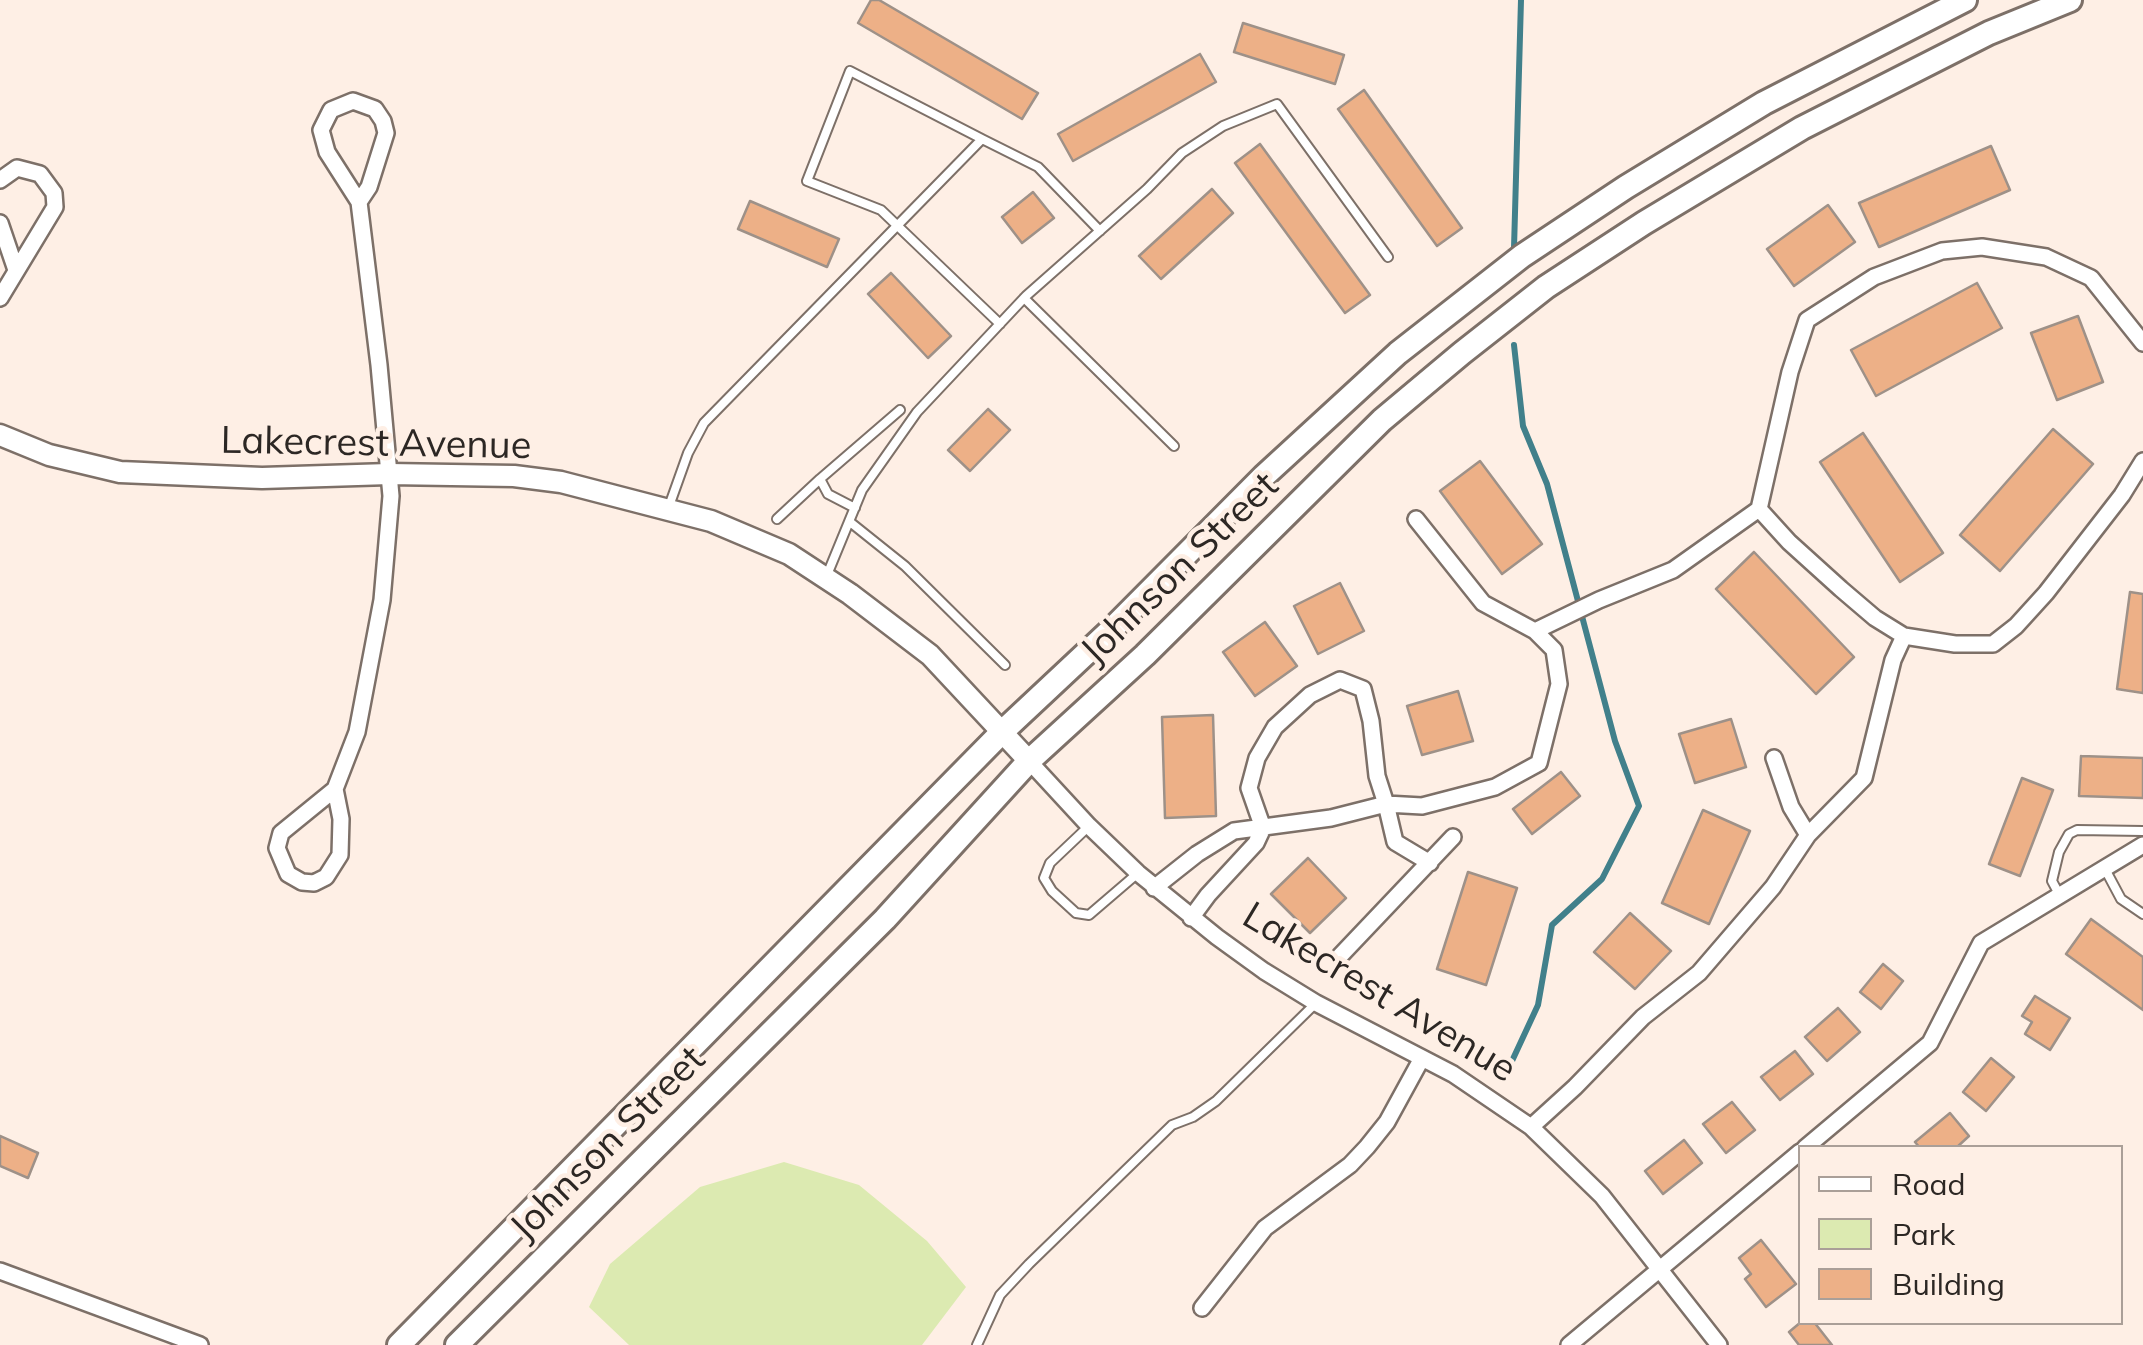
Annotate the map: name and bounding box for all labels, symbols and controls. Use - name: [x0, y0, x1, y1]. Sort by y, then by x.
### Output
- street label: Lakecrest Avenue: [220, 418, 532, 470]
- street label: Johnson Street: [1072, 463, 1288, 675]
- street label: Lakecrest Avenue: [1234, 893, 1524, 1093]
- street label: Johnson Street: [501, 1037, 715, 1251]
- legend: [1798, 1145, 2123, 1325]
- text: Road: [1892, 1165, 1966, 1203]
- text: Park: [1892, 1215, 1955, 1253]
- text: Building: [1892, 1265, 2005, 1303]

